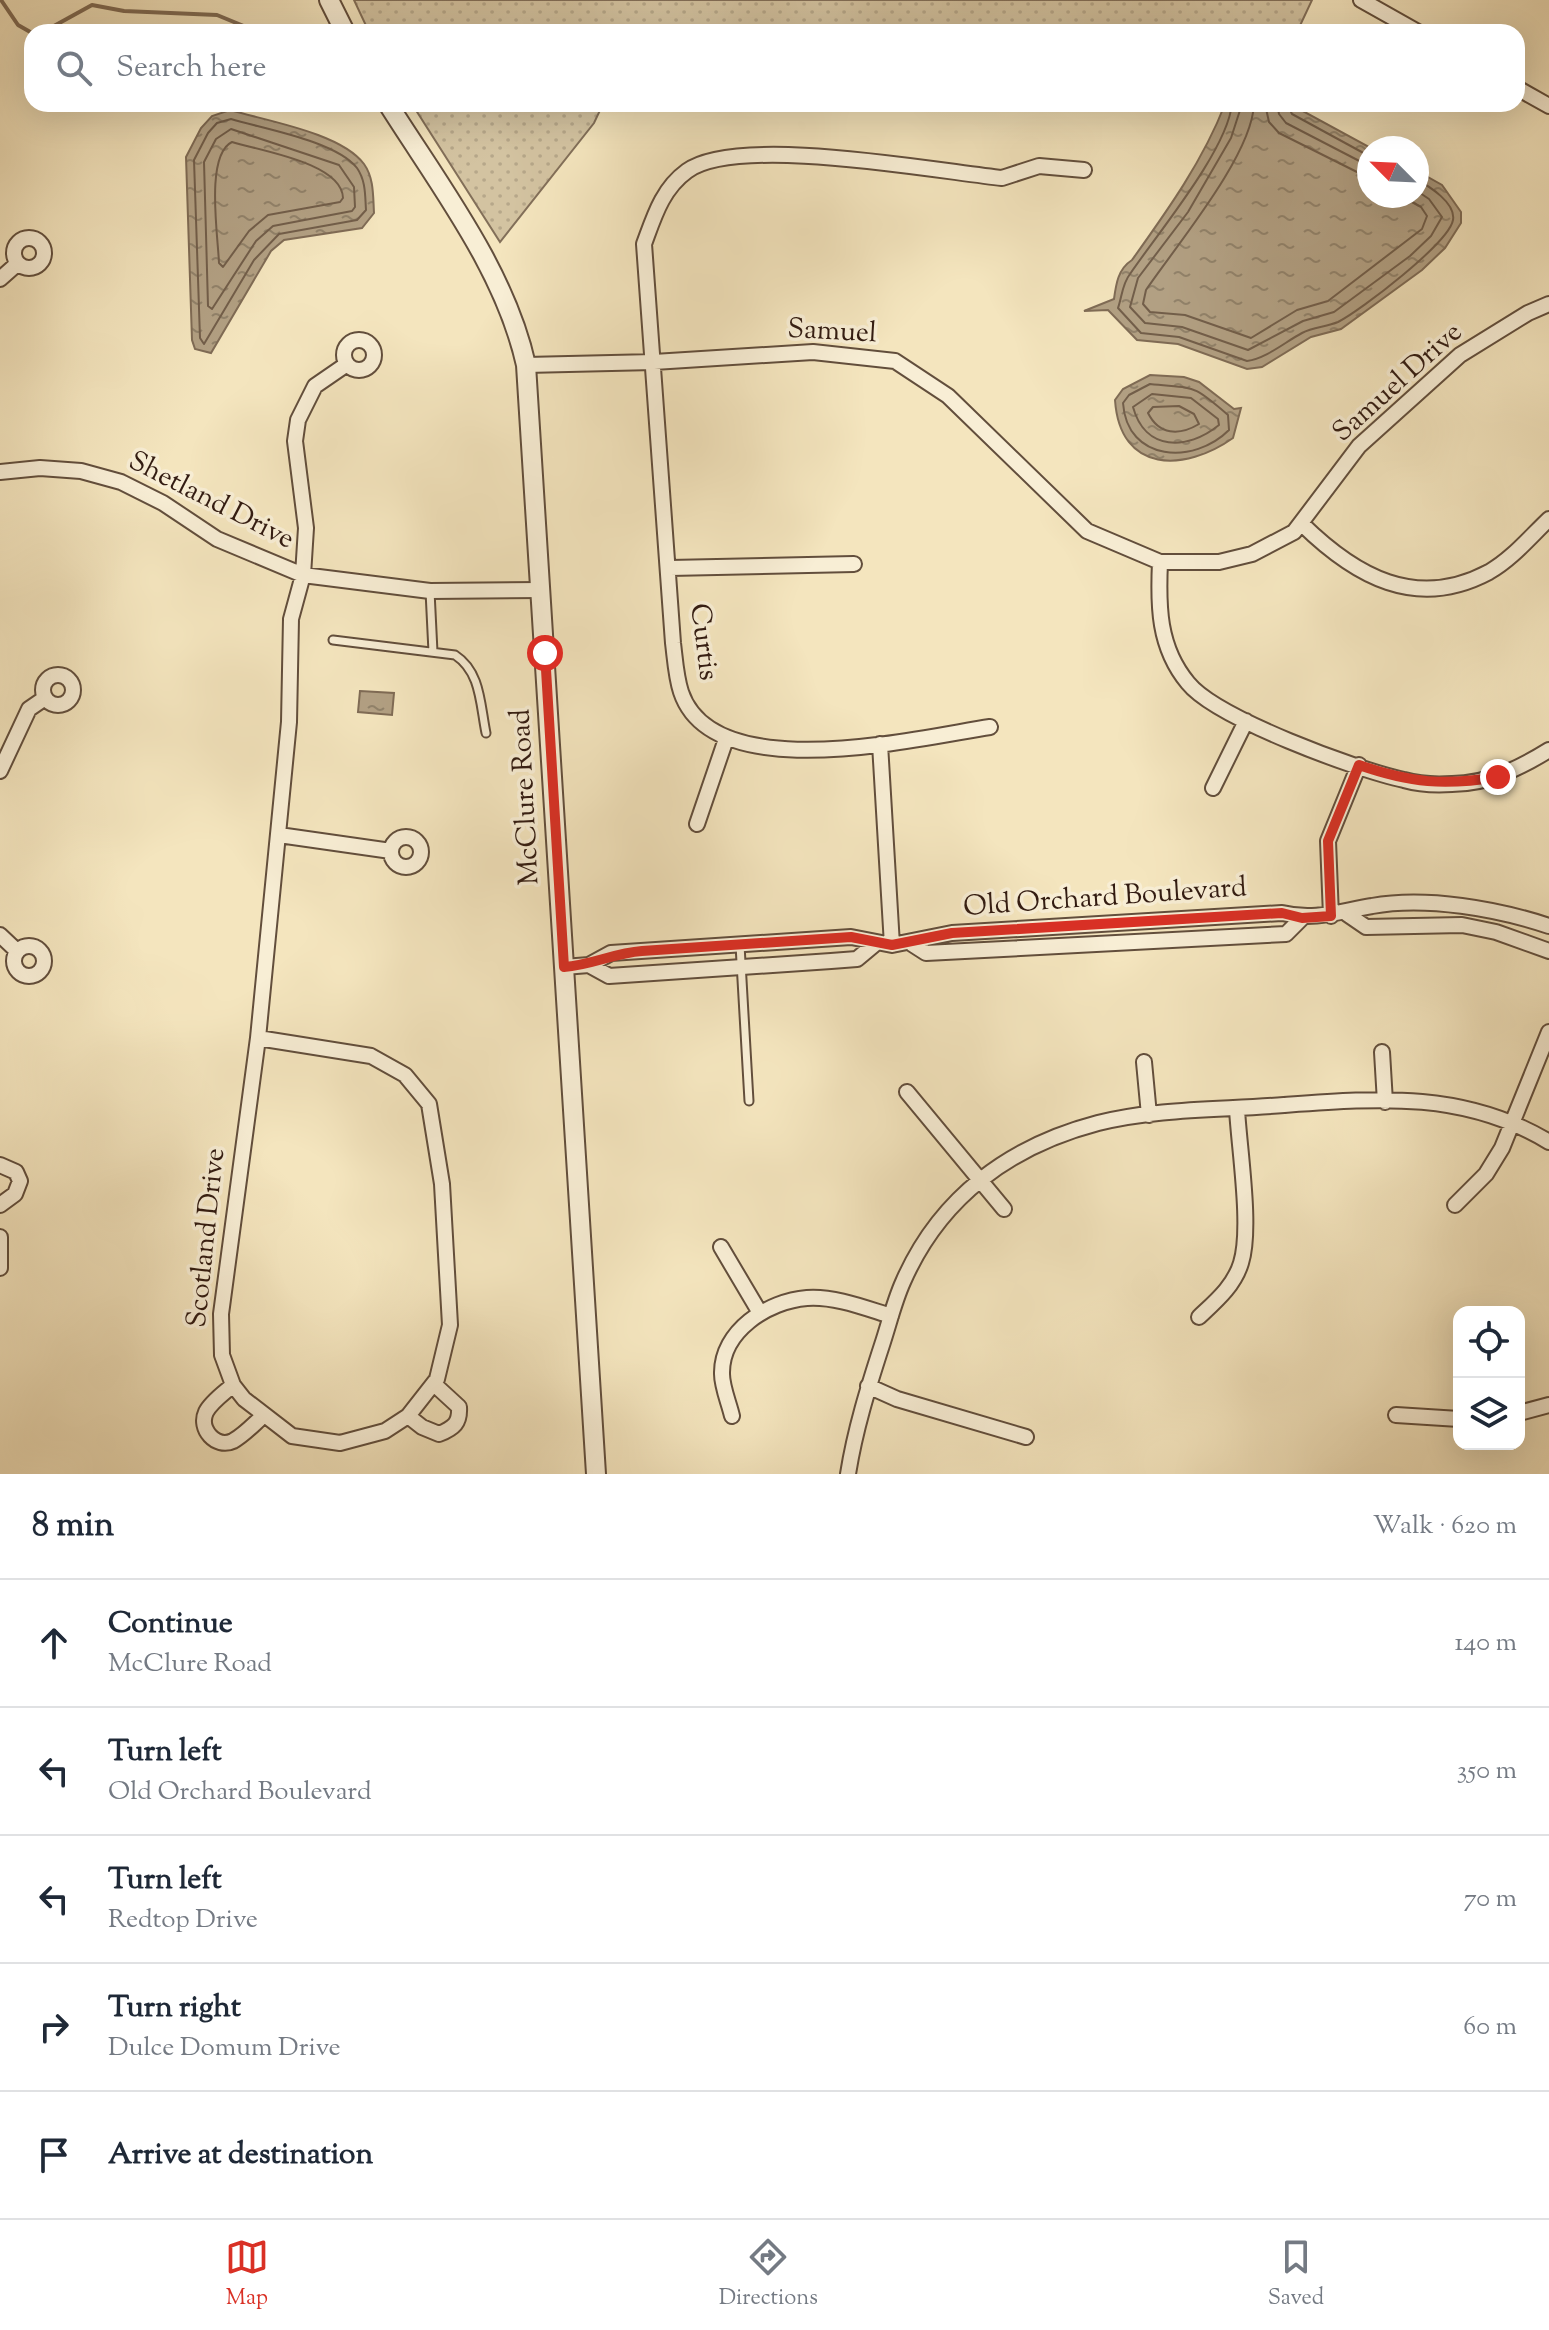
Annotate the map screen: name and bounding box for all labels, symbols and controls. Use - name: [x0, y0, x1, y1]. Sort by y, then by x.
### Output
- search box: [24, 24, 1525, 112]
- icon: search: [52, 46, 96, 90]
- text: Search here: [116, 47, 266, 90]
- north arrow: [1357, 136, 1429, 208]
- street label: Samuel: [786, 310, 878, 354]
- street label: Samuel Drive: [1324, 314, 1472, 452]
- street label: Shetland Drive: [121, 442, 301, 560]
- street label: Curtis: [678, 601, 728, 683]
- route start: [527, 635, 563, 671]
- street label: McClure Road: [501, 708, 551, 886]
- route end: [1480, 759, 1516, 795]
- street label: Old Orchard Boulevard: [962, 868, 1248, 928]
- street label: Scotland Drive: [178, 1146, 236, 1330]
- map controls: [1453, 1306, 1525, 1450]
- button: locate: [1453, 1306, 1525, 1378]
- button: layers: [1453, 1378, 1525, 1450]
- text: 8 min: [32, 1502, 114, 1551]
- text: Walk · 620 m: [1373, 1508, 1517, 1545]
- text: Continue: [108, 1603, 233, 1646]
- icon: ahead: [32, 1621, 76, 1665]
- text: 140 m: [1454, 1625, 1517, 1662]
- text: McClure Road: [108, 1646, 272, 1683]
- text: Turn left: [108, 1731, 222, 1774]
- icon: left: [32, 1749, 76, 1793]
- text: 350 m: [1457, 1753, 1517, 1790]
- text: Old Orchard Boulevard: [108, 1774, 372, 1811]
- text: Turn left: [108, 1859, 222, 1902]
- icon: left: [32, 1877, 76, 1921]
- text: 70 m: [1464, 1881, 1517, 1918]
- text: Redtop Drive: [108, 1902, 258, 1939]
- text: Turn right: [108, 1987, 241, 2030]
- icon: right: [32, 2005, 76, 2049]
- text: 60 m: [1463, 2009, 1517, 2046]
- text: Dulce Domum Drive: [108, 2030, 341, 2067]
- icon: arrive: [32, 2133, 76, 2177]
- text: Arrive at destination: [108, 2134, 373, 2177]
- tab: Map: [225, 2235, 269, 2315]
- tab: Directions: [719, 2235, 818, 2315]
- tab: Saved: [1268, 2235, 1324, 2315]

